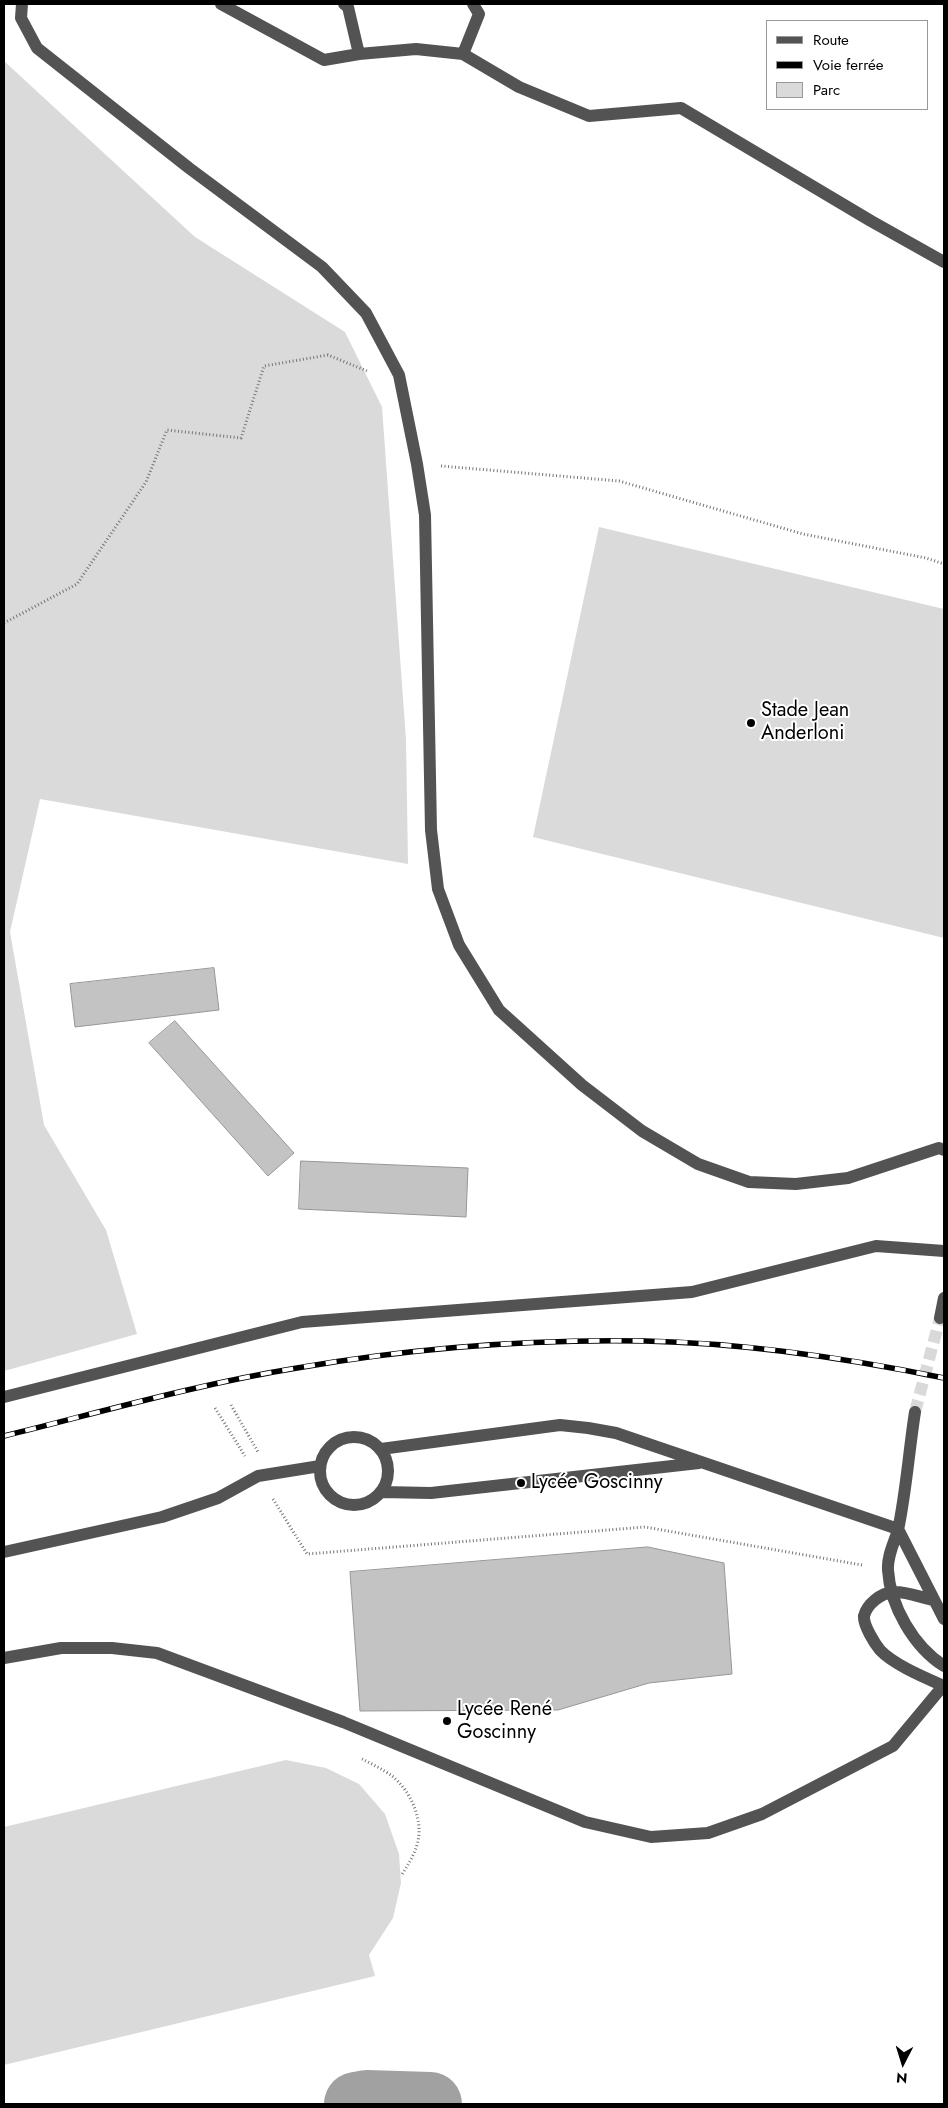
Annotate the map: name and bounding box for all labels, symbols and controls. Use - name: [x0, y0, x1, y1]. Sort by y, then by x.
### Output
- legend: [766, 20, 928, 110]
- text: Route: [813, 29, 849, 51]
- text: Voie ferrée: [813, 54, 884, 76]
- text: Parc: [813, 79, 840, 101]
- place label: Stade Jean Anderloni: [761, 699, 849, 746]
- marker: Stade Jean Anderloni: [745, 717, 757, 729]
- place label: Lycée Goscinny: [531, 1471, 663, 1495]
- marker: Lycée Goscinny: [515, 1477, 527, 1489]
- place label: Lycée René Goscinny: [457, 1698, 552, 1745]
- marker: Lycée René Goscinny: [441, 1715, 453, 1727]
- north arrow: [878, 2038, 928, 2088]
- text: N: [895, 2067, 908, 2088]

